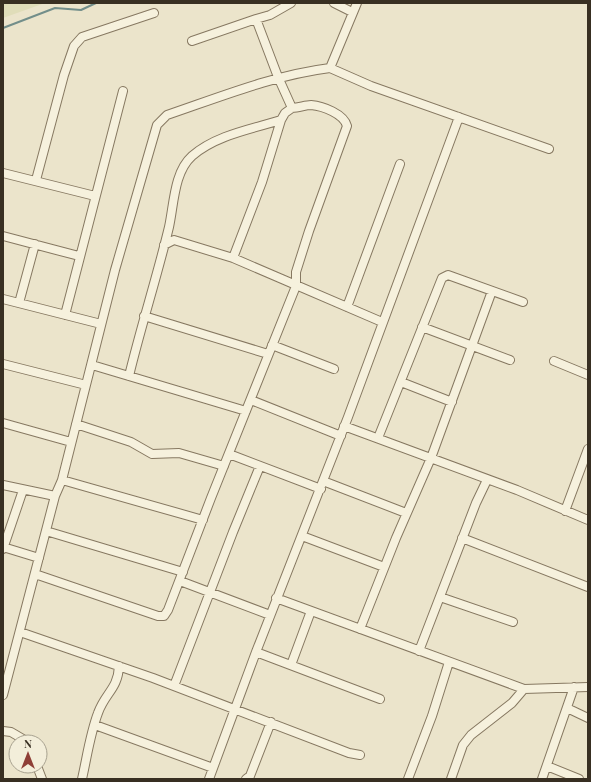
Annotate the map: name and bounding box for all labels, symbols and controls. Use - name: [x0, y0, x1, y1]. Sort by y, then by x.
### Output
- north arrow: [8, 734, 48, 774]
- text: N: [24, 736, 32, 751]

